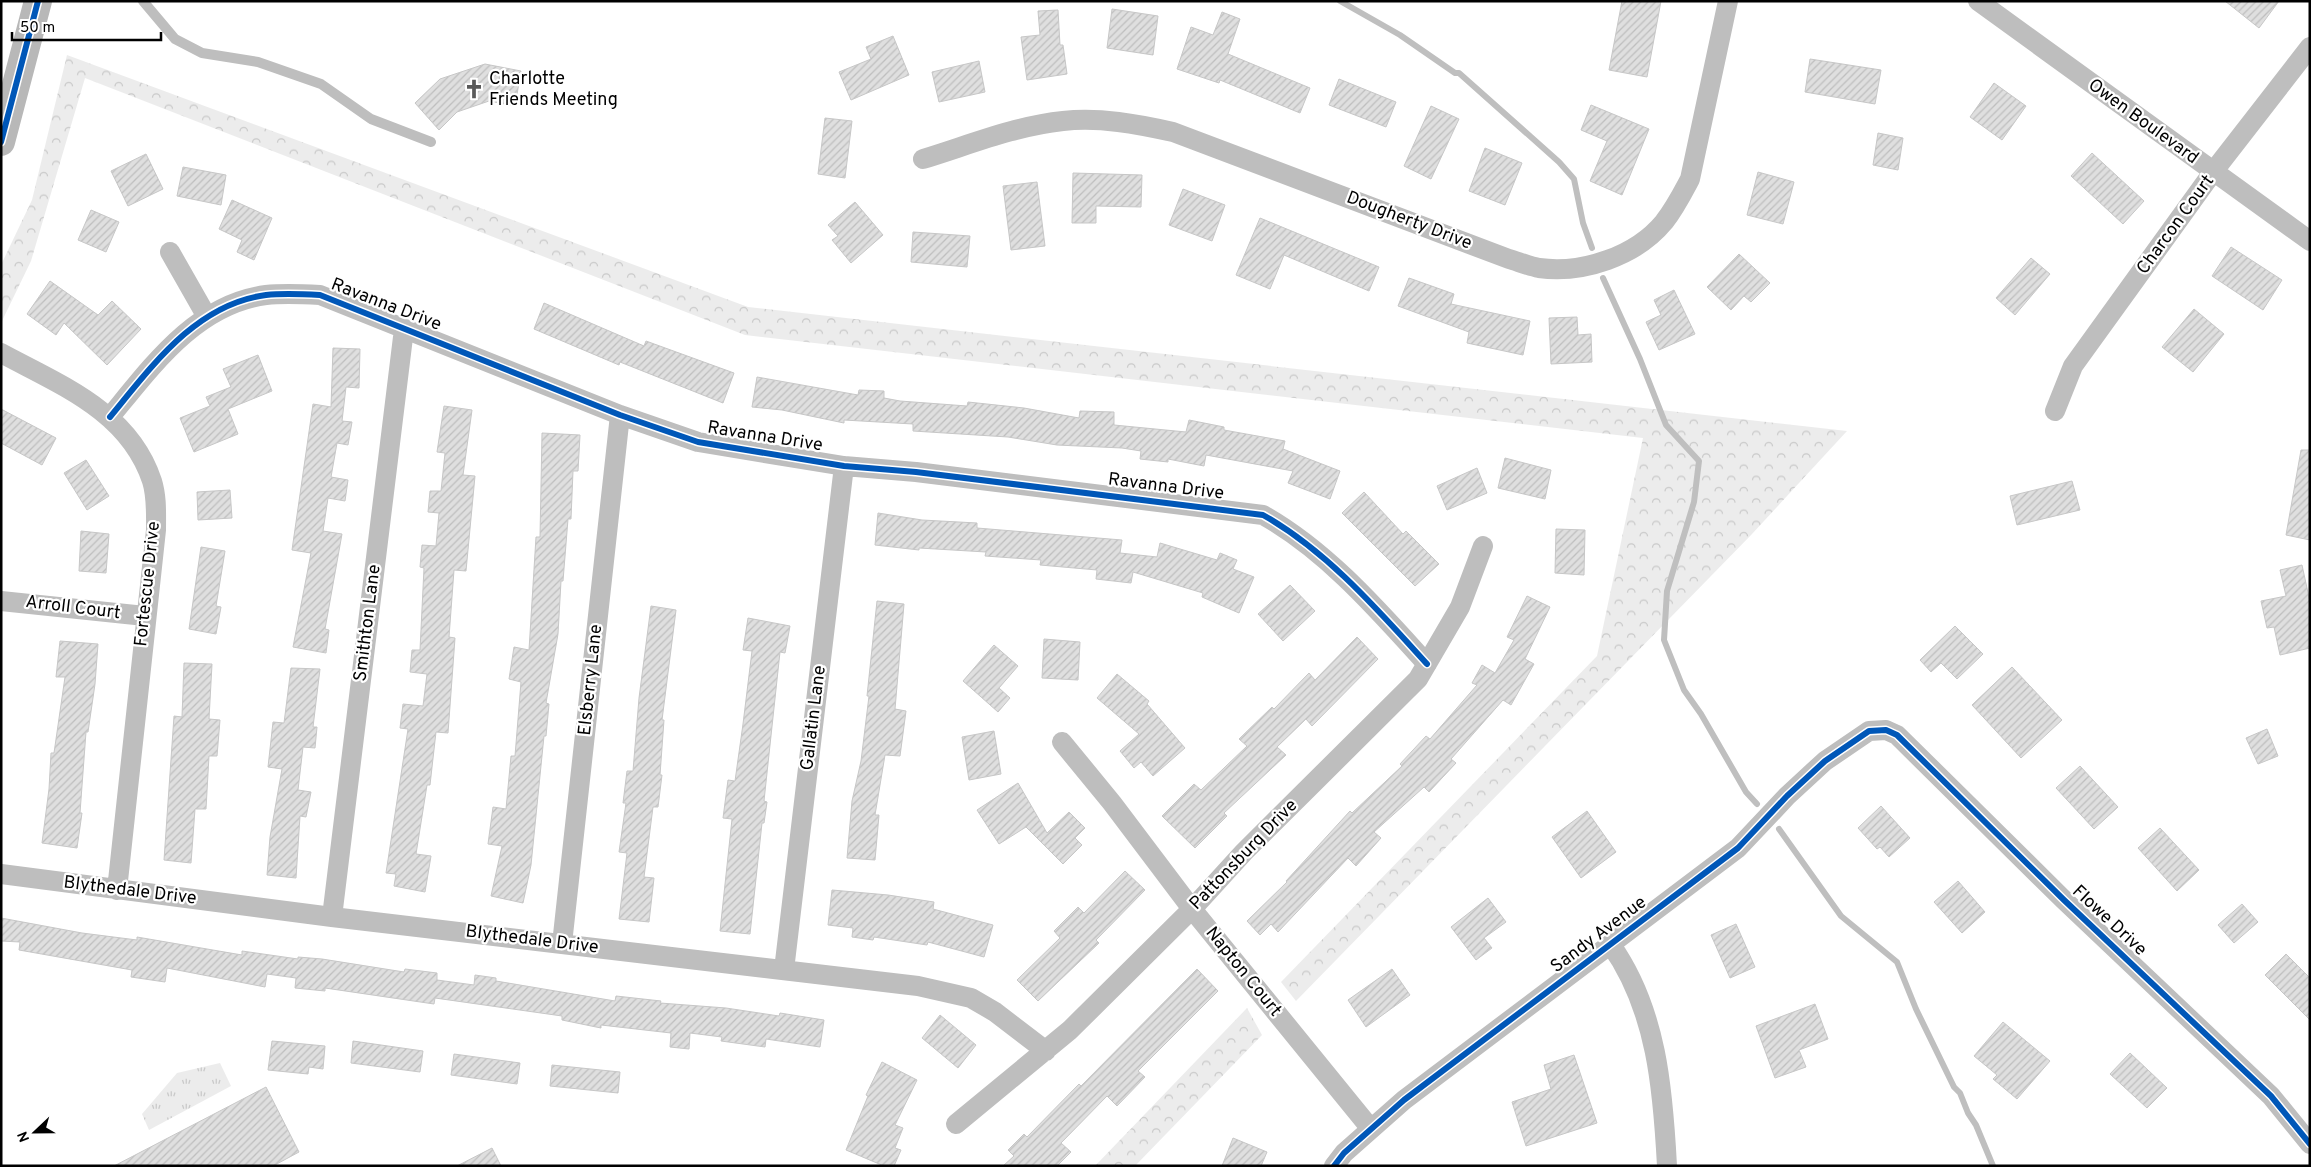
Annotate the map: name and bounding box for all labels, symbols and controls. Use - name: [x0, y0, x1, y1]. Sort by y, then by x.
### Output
- scale bar: [12, 10, 161, 42]
- text: 50 m: [20, 19, 55, 38]
- place label: Charlotte Friends Meeting: [489, 68, 618, 112]
- street label: Owen Boulevard: [2083, 74, 2203, 170]
- church icon: Charlotte Friends Meeting: [463, 78, 485, 100]
- street label: Charcon Court: [2132, 171, 2220, 279]
- street label: Dougherty Drive: [1343, 186, 1475, 256]
- street label: Ravanna Drive: [327, 273, 445, 337]
- street label: Ravanna Drive: [706, 417, 824, 457]
- street label: Ravanna Drive: [1107, 468, 1225, 506]
- street label: Fortescue Drive: [130, 520, 166, 648]
- street label: Smithton Lane: [349, 563, 387, 683]
- street label: Arroll Court: [24, 591, 122, 625]
- street label: Elsberry Lane: [574, 623, 608, 737]
- street label: Gallatin Lane: [796, 664, 832, 772]
- street label: Pattonsburg Drive: [1185, 795, 1303, 915]
- street label: Blythedale Drive: [62, 871, 198, 911]
- street label: Flowe Drive: [2067, 881, 2151, 961]
- street label: Sandy Avenue: [1546, 891, 1652, 979]
- street label: Blythedale Drive: [464, 920, 600, 960]
- street label: Napton Court: [1200, 922, 1286, 1022]
- north arrow: [10, 1107, 60, 1157]
- text: N: [15, 1128, 34, 1144]

